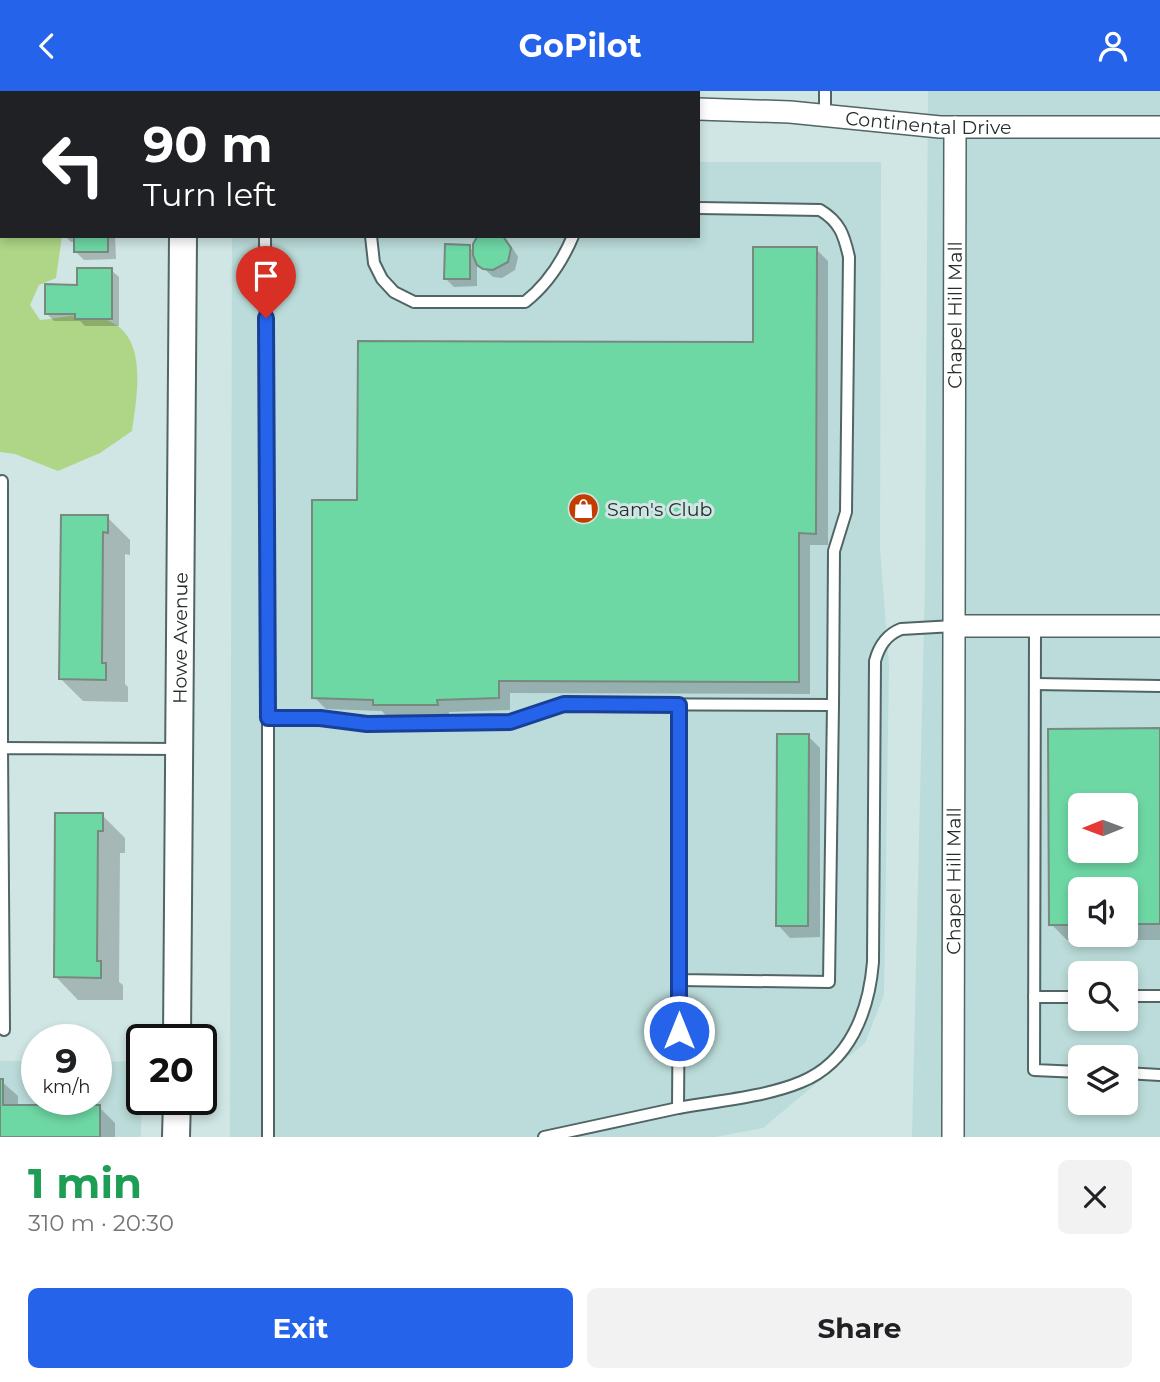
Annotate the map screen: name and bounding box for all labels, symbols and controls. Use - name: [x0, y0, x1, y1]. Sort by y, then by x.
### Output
- text: GoPilot: [518, 26, 642, 65]
- icon: back: [28, 27, 66, 65]
- icon: person: [1094, 27, 1132, 65]
- street label: Continental Drive: [844, 106, 1011, 139]
- text: 90 m: [143, 115, 273, 174]
- icon: left: [28, 119, 119, 210]
- text: Turn left: [143, 175, 277, 214]
- street label: Chapel Hill Mall: [943, 241, 966, 389]
- pin: [236, 246, 296, 318]
- icon: arrive: [247, 257, 285, 295]
- shop icon: Sam's Club: [567, 492, 601, 526]
- place label: Sam's Club: [607, 498, 712, 521]
- street label: Howe Avenue: [168, 572, 192, 704]
- north arrow: [1068, 793, 1138, 863]
- map controls: [1068, 793, 1138, 1115]
- street label: Chapel Hill Mall: [942, 807, 965, 955]
- button: sound: [1068, 877, 1138, 947]
- button: search: [1068, 961, 1138, 1031]
- position arrow: [642, 994, 716, 1068]
- speed limit sign: 20: [126, 1024, 217, 1115]
- text: 9: [55, 1039, 78, 1082]
- button: layers: [1068, 1045, 1138, 1115]
- text: km/h: [42, 1076, 91, 1098]
- text: 1 min: [28, 1157, 142, 1209]
- button: close: [1058, 1160, 1132, 1234]
- text: 310 m · 20:30: [28, 1209, 174, 1237]
- button: Exit: [28, 1288, 573, 1368]
- button: Share: [587, 1288, 1132, 1368]

